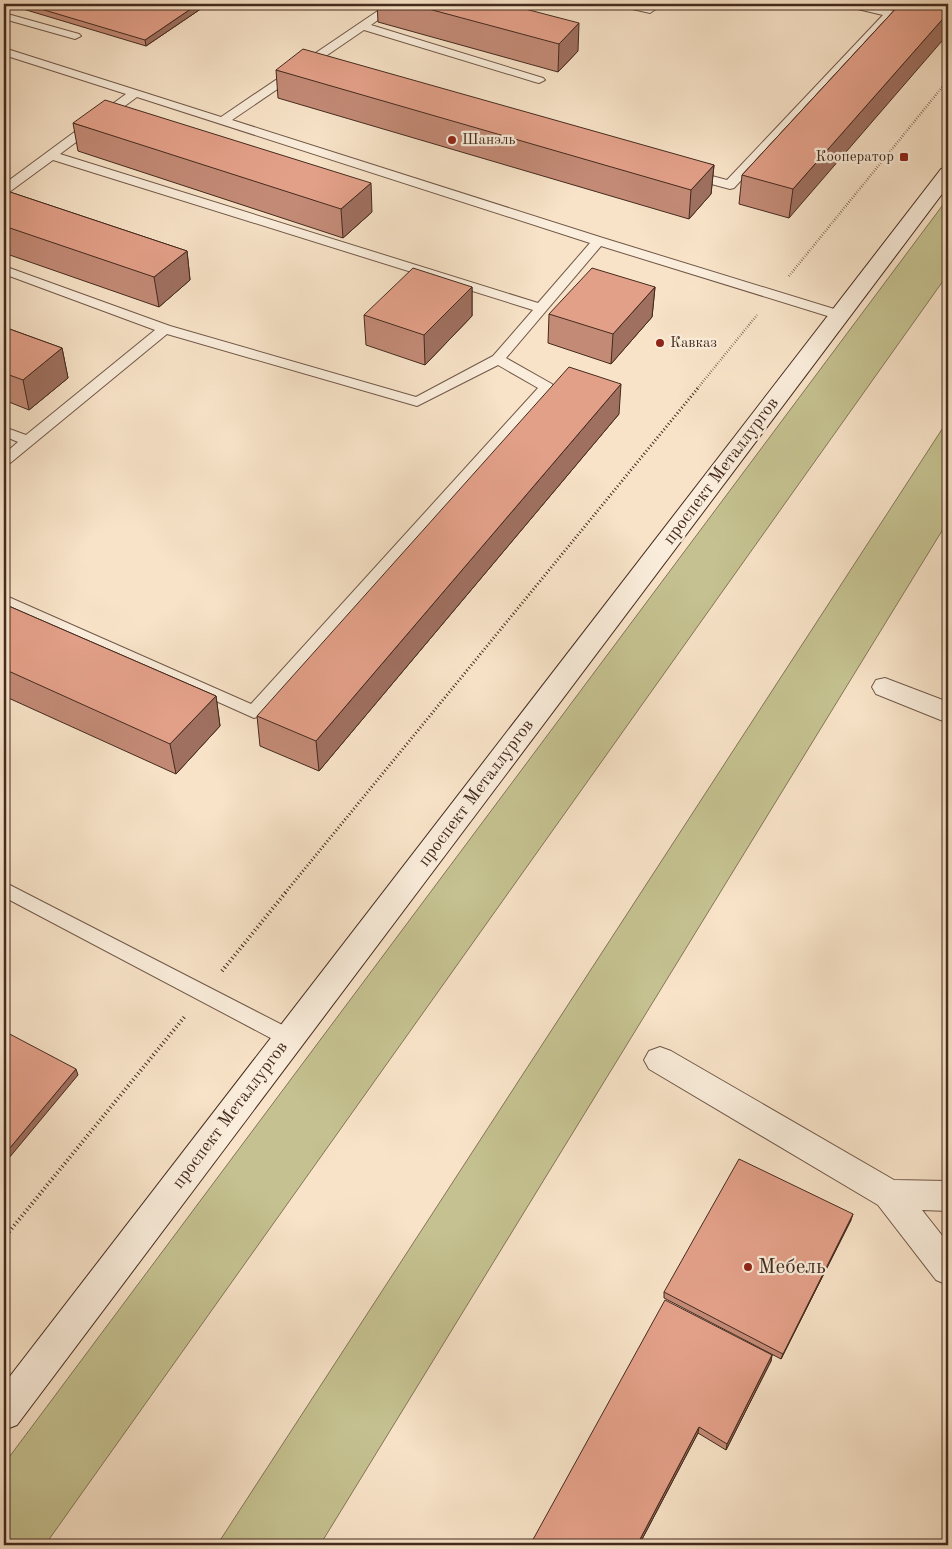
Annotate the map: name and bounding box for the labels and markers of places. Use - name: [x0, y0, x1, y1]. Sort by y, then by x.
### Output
- place label: Шанэль: [462, 133, 515, 148]
- marker: Шанэль: [446, 134, 458, 146]
- place label: Кооператор: [816, 150, 894, 165]
- marker: Кооператор: [898, 151, 910, 163]
- place label: Кавказ: [670, 336, 717, 351]
- marker: Кавказ: [654, 337, 666, 349]
- place label: Мебель: [758, 1257, 826, 1278]
- marker: Мебель: [742, 1261, 754, 1273]

